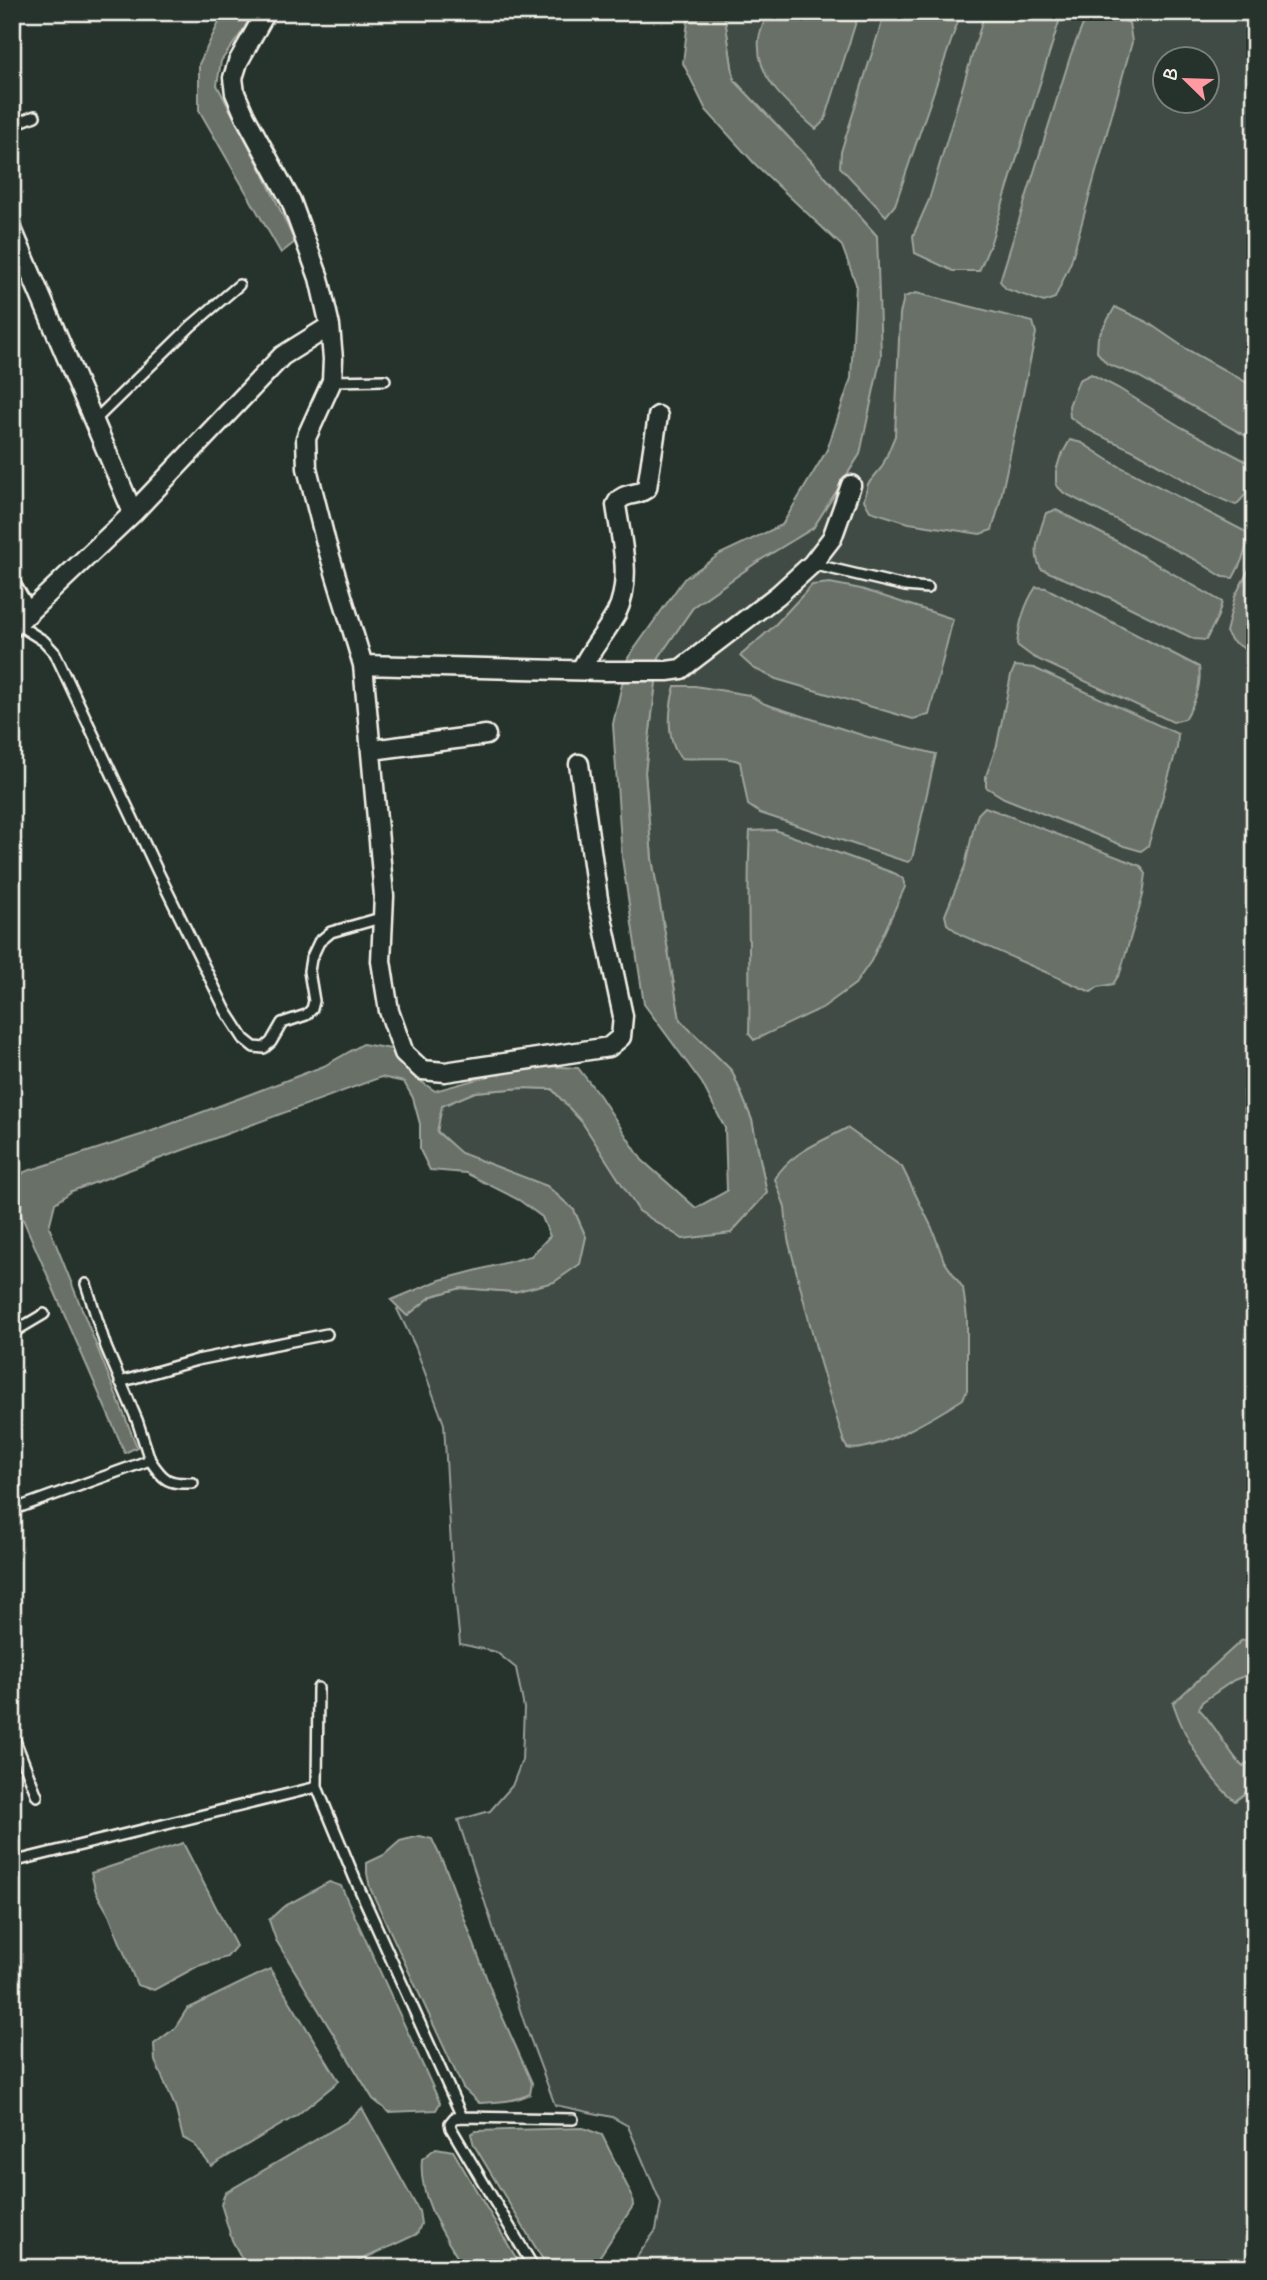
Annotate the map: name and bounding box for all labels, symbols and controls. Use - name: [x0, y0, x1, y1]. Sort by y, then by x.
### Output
- north arrow: [1152, 46, 1222, 116]
- text: B: [1158, 64, 1186, 84]

